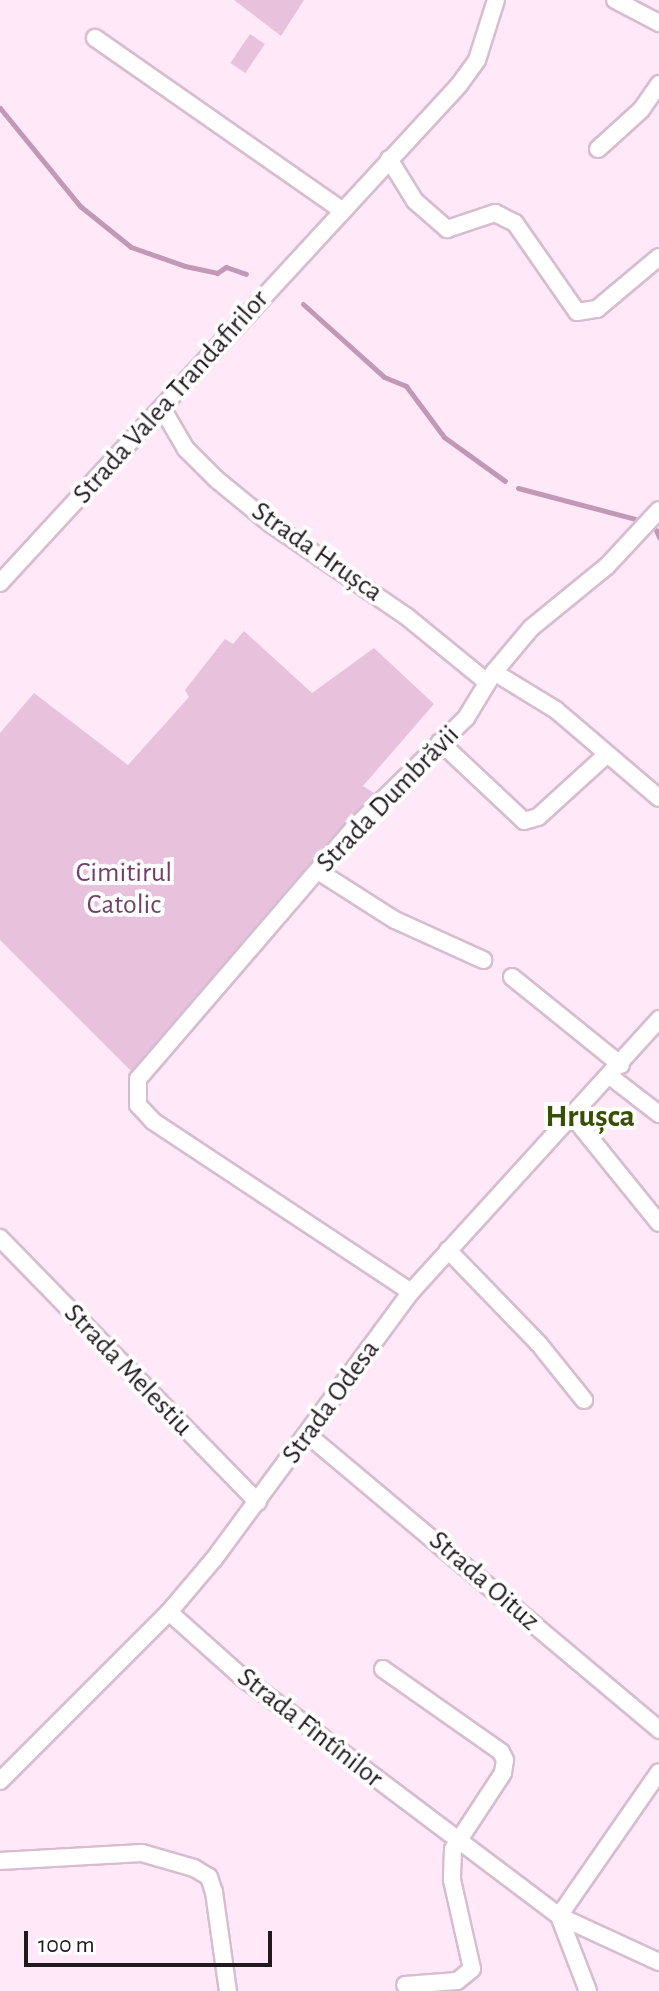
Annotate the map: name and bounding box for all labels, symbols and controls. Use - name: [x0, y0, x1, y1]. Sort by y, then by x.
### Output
- street label: Strada Valea Trandafirilor: [66, 283, 276, 511]
- street label: Strada Hrușca: [245, 495, 389, 609]
- street label: Strada Dumbrăvii: [310, 719, 466, 879]
- park label: Cimitirul Catolic: [76, 856, 172, 922]
- district label: Hrușca: [545, 1097, 635, 1135]
- street label: Strada Melestiu: [57, 1297, 199, 1443]
- street label: Strada Odesa: [275, 1334, 387, 1470]
- street label: Strada Oituz: [422, 1524, 546, 1638]
- street label: Strada Fîntînilor: [230, 1661, 390, 1795]
- scale bar: [28, 1915, 276, 1965]
- text: 100 m: [38, 1933, 95, 1957]

